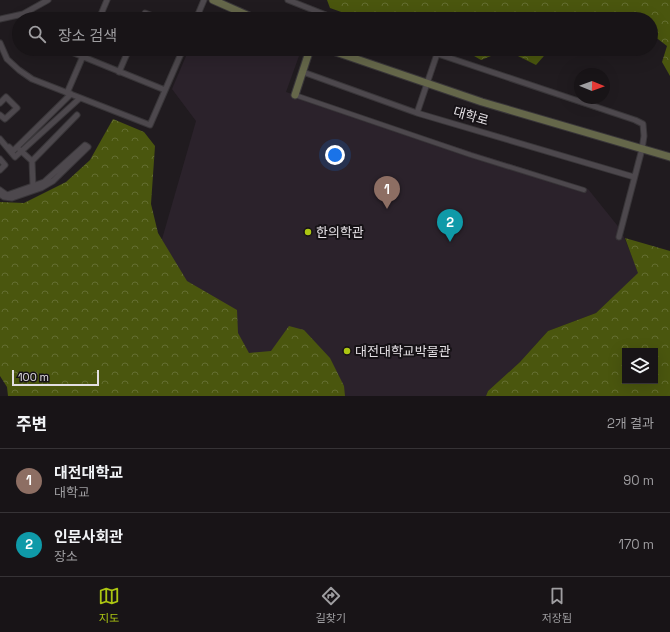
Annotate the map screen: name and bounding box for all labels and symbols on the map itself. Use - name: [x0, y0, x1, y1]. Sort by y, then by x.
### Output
- north arrow: [574, 68, 610, 104]
- street label: 대학로: [451, 103, 491, 129]
- your location: [325, 145, 345, 165]
- pin: 1: [374, 176, 400, 209]
- pin: 2: [437, 209, 463, 242]
- place label: 한의학관: [316, 224, 364, 241]
- marker: 한의학관: [303, 227, 313, 237]
- place label: 대전대학교박물관: [355, 343, 451, 360]
- marker: 대전대학교박물관: [342, 346, 352, 356]
- scale bar: [12, 368, 99, 387]

